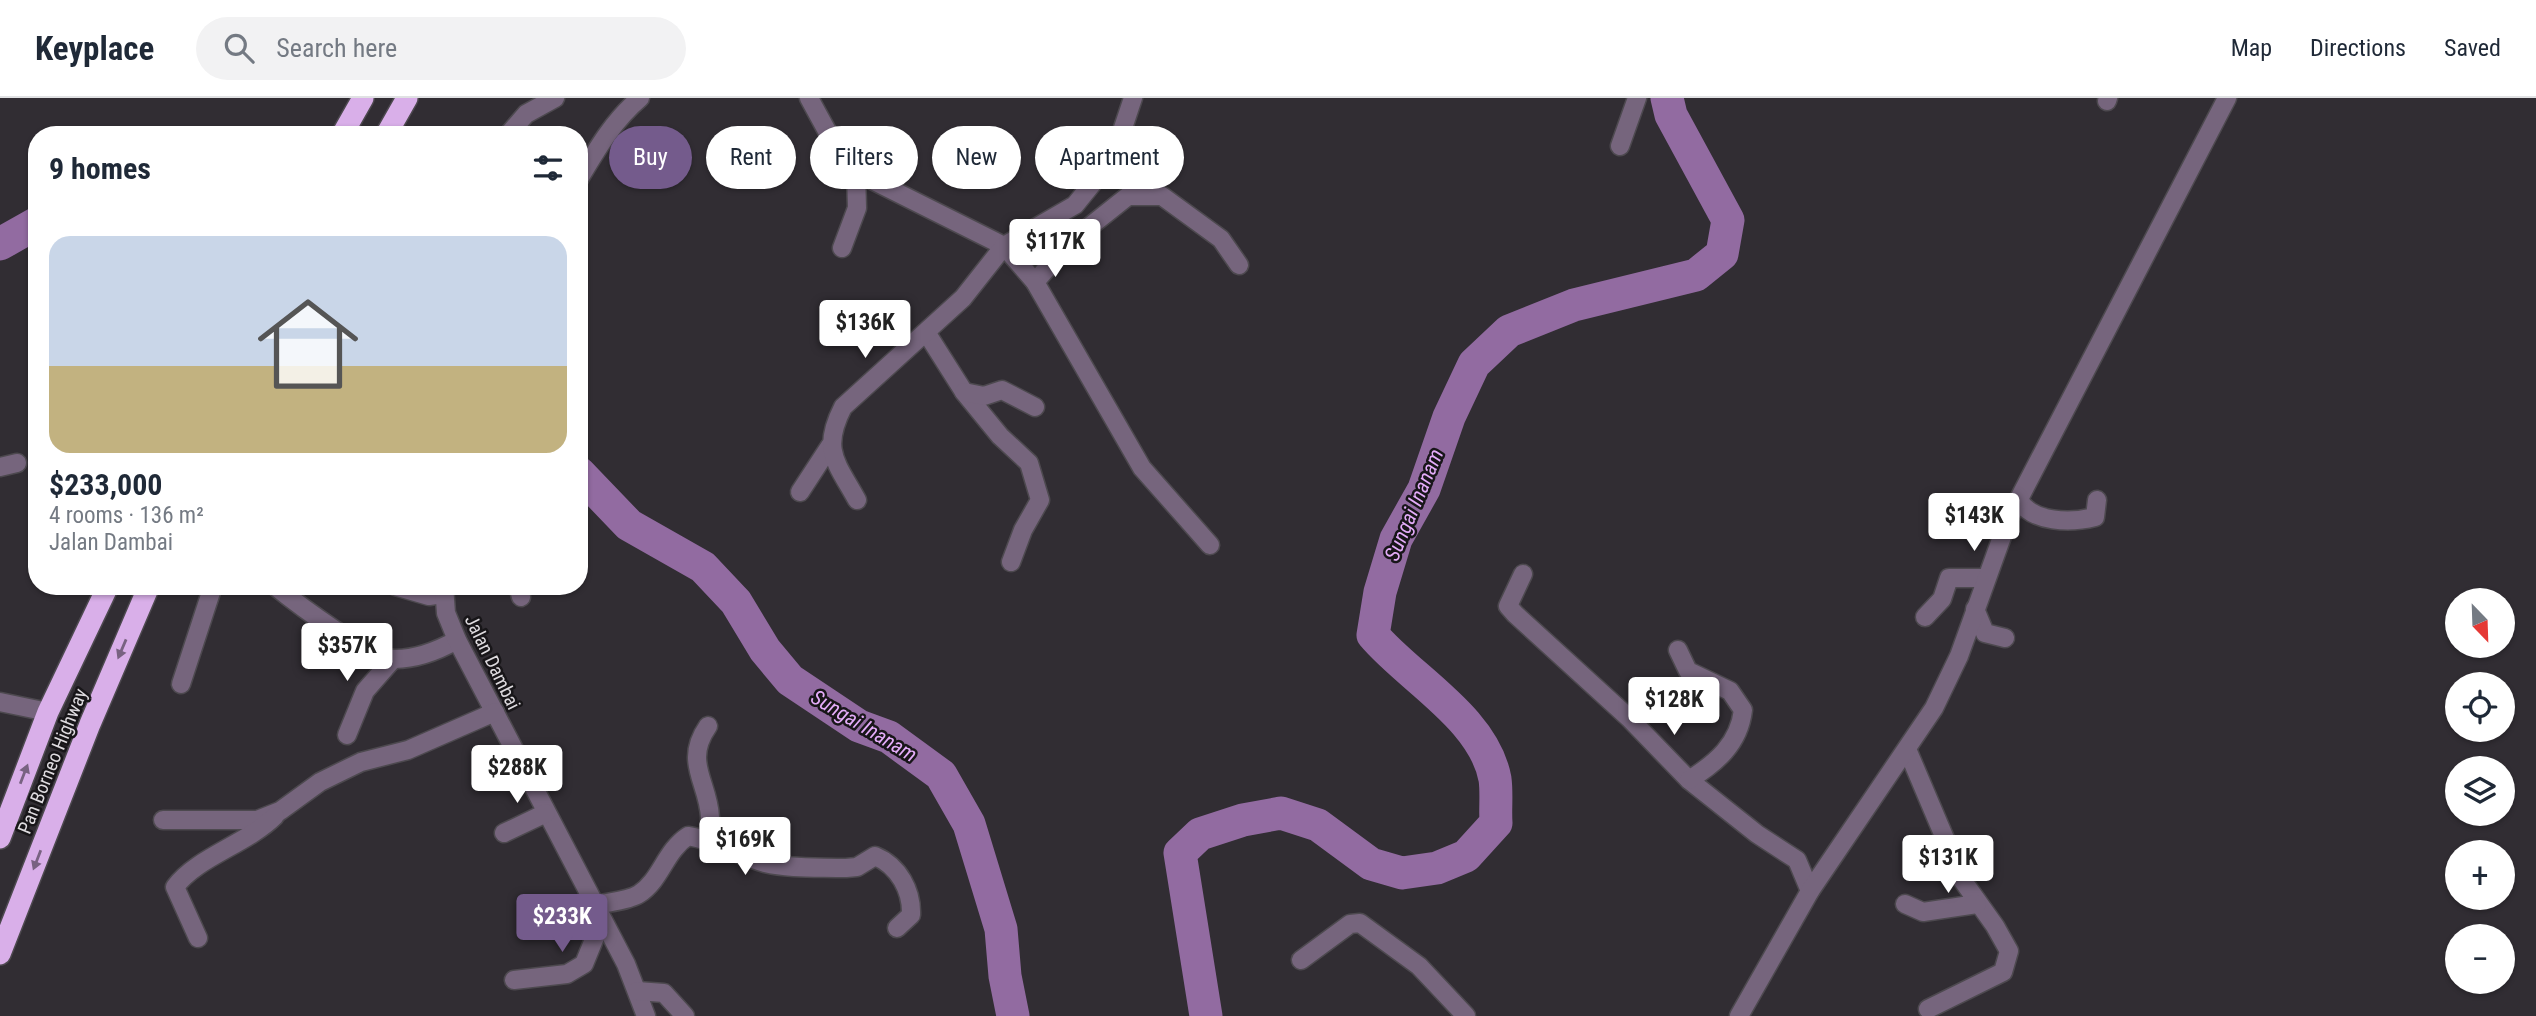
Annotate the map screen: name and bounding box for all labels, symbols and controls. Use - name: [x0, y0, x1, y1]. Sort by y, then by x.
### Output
- search box: [196, 17, 686, 80]
- text: Keyplace: [35, 29, 154, 68]
- icon: search: [220, 29, 258, 67]
- text: Search here: [276, 33, 397, 63]
- text: Map: [2231, 34, 2272, 62]
- text: Directions: [2310, 34, 2406, 62]
- text: Saved: [2444, 34, 2501, 62]
- chip: Buy: [609, 126, 692, 189]
- chip: Rent: [706, 126, 796, 189]
- chip: Filters: [810, 126, 918, 189]
- chip: New: [932, 126, 1021, 189]
- chip: Apartment: [1035, 126, 1184, 189]
- icon: filters: [529, 149, 567, 187]
- text: 9 homes: [49, 151, 151, 186]
- pin: $117K: [1006, 220, 1104, 279]
- text: $117K: [1025, 228, 1085, 255]
- icon: home: [245, 281, 371, 407]
- pin: $136K: [816, 300, 914, 360]
- text: $136K: [835, 309, 895, 336]
- water label: Sungai Inanam: [1380, 445, 1448, 565]
- text: $233,000: [49, 467, 162, 502]
- pin: $143K: [1925, 494, 2023, 553]
- text: 4 rooms · 136 m²: [49, 502, 204, 529]
- text: $143K: [1944, 502, 2004, 529]
- text: Jalan Dambai: [49, 529, 173, 556]
- north arrow: [2445, 588, 2515, 658]
- map controls: [2445, 588, 2515, 994]
- street label: Jalan Dambai: [460, 611, 525, 713]
- pin: $357K: [298, 624, 396, 683]
- text: $357K: [317, 632, 377, 659]
- one-way arrow: [116, 639, 128, 659]
- button: locate: [2445, 672, 2515, 742]
- pin: $128K: [1625, 678, 1723, 737]
- street label: Pan Borneo Highway: [13, 685, 92, 837]
- water label: Sungai Inanam: [807, 685, 921, 767]
- text: $128K: [1644, 686, 1704, 713]
- pin: $288K: [468, 746, 566, 805]
- text: $288K: [487, 754, 547, 781]
- button: layers: [2445, 756, 2515, 826]
- one-way arrow: [19, 763, 30, 784]
- pin: $169K: [696, 818, 794, 877]
- text: $169K: [715, 826, 775, 853]
- pin: $131K: [1899, 836, 1997, 895]
- button: +: [2445, 840, 2515, 910]
- text: $131K: [1918, 844, 1978, 871]
- one-way arrow: [31, 849, 42, 870]
- pin: $233K: [513, 894, 611, 954]
- text: $233K: [532, 903, 592, 930]
- button: −: [2445, 924, 2515, 994]

